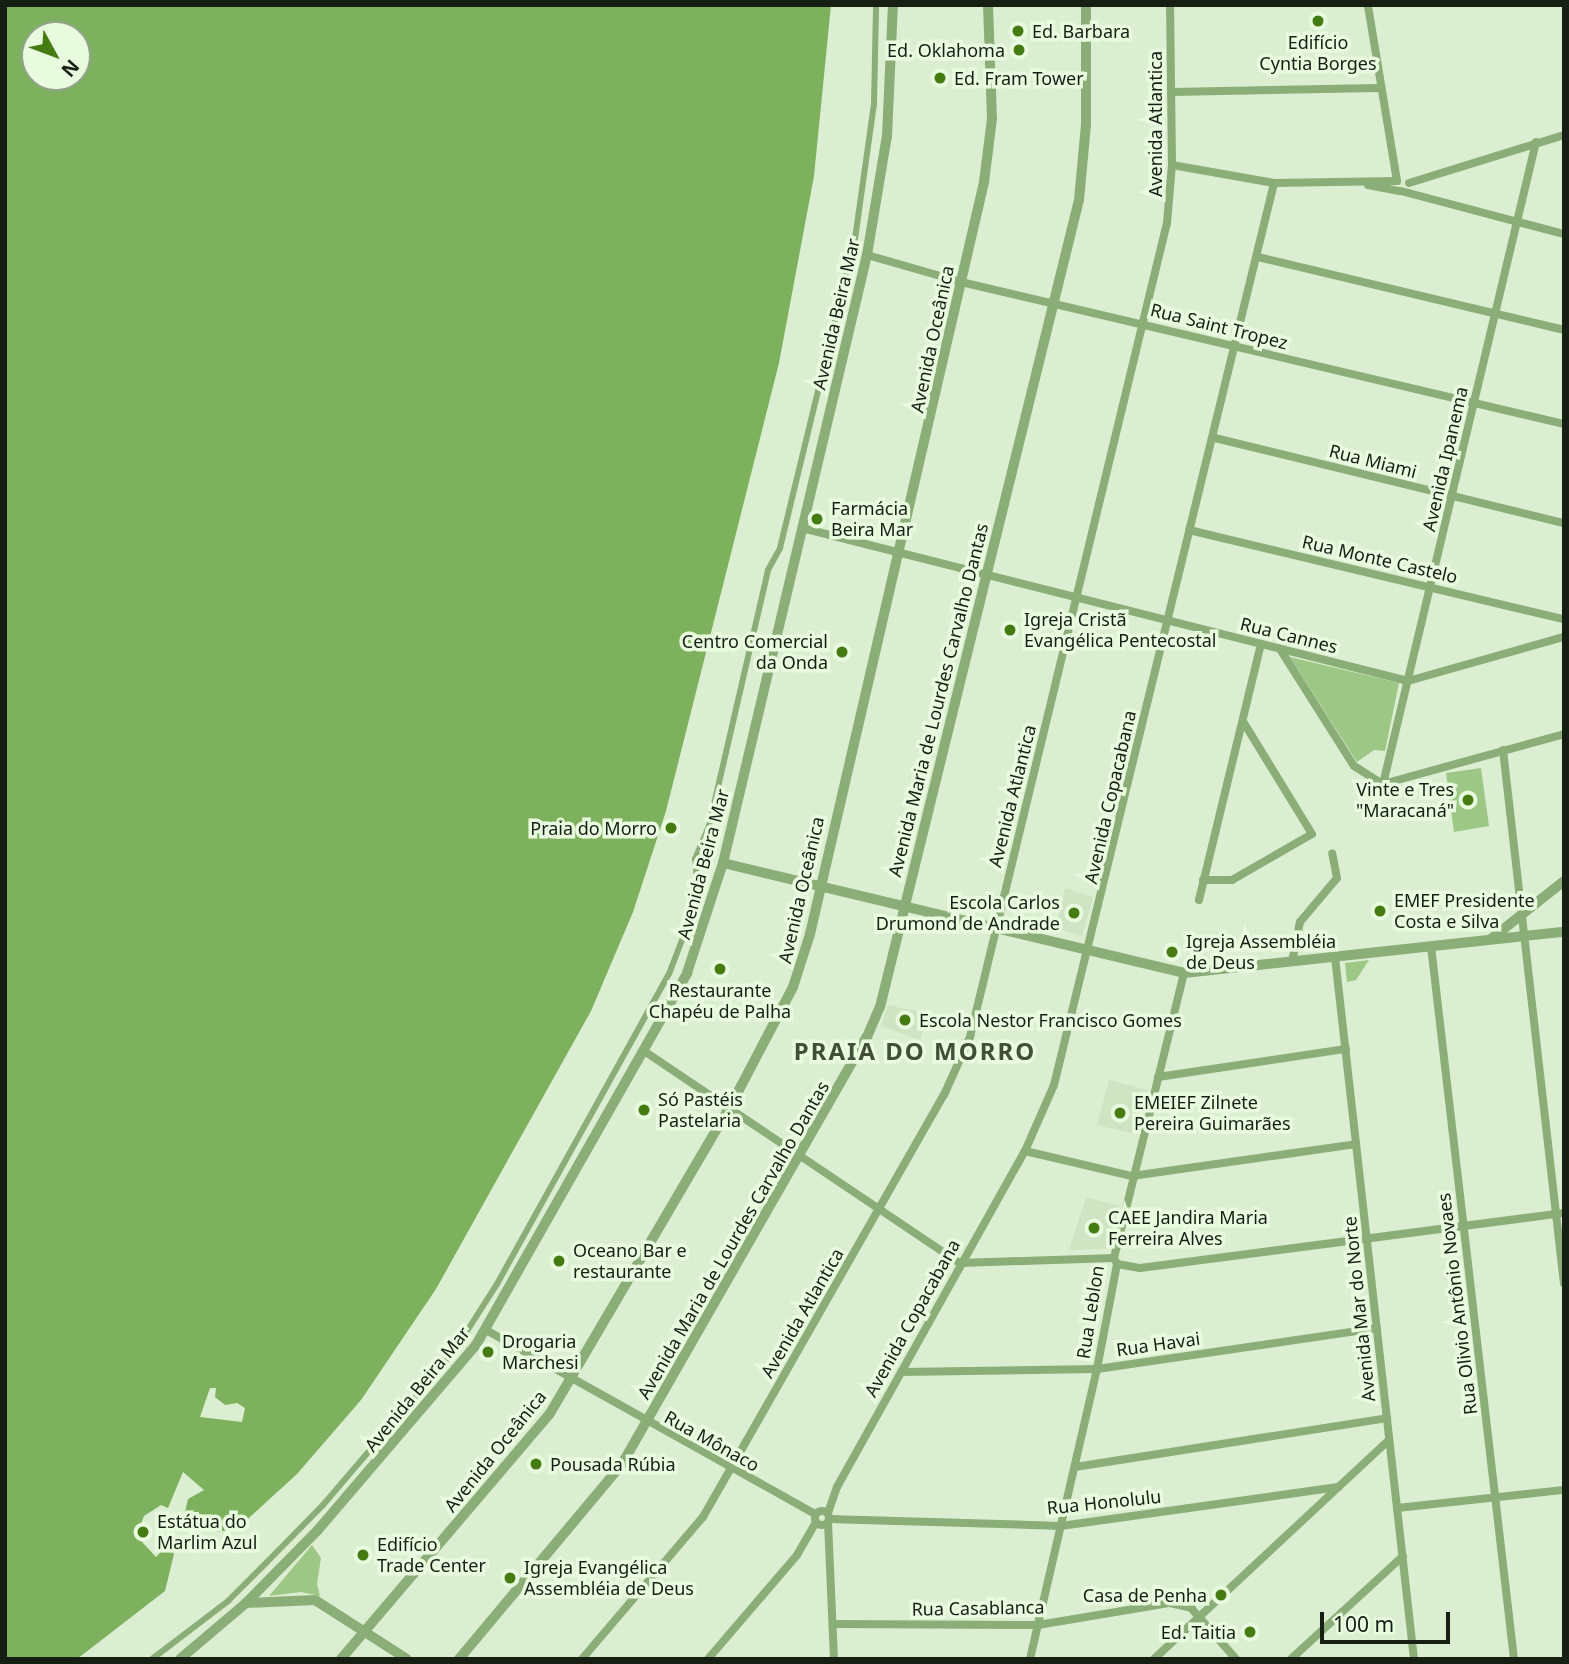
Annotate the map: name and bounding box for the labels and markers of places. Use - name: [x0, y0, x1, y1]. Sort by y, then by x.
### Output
- marker: Edifício Cyntia Borges: [1310, 13, 1326, 29]
- place label: Ed. Barbara: [1032, 20, 1130, 42]
- marker: Ed. Barbara: [1010, 23, 1026, 39]
- place label: Edifício Cyntia Borges: [1259, 32, 1377, 74]
- place label: Ed. Oklahoma: [887, 39, 1005, 61]
- marker: Ed. Oklahoma: [1011, 42, 1027, 58]
- place label: Ed. Fram Tower: [954, 67, 1084, 89]
- marker: Ed. Fram Tower: [932, 70, 948, 86]
- place label: Farmácia Beira Mar: [831, 498, 913, 540]
- marker: Farmácia Beira Mar: [809, 511, 825, 527]
- place label: Igreja Cristã Evangélica Pentecostal: [1024, 609, 1217, 652]
- marker: Igreja Cristã Evangélica Pentecostal: [1002, 622, 1018, 638]
- place label: Centro Comercial da Onda: [682, 631, 828, 674]
- marker: Centro Comercial da Onda: [834, 644, 850, 660]
- place label: Vinte e Tres "Maracaná": [1356, 779, 1454, 822]
- marker: Vinte e Tres "Maracaná": [1460, 792, 1476, 808]
- place label: Praia do Morro: [530, 817, 657, 839]
- marker: Praia do Morro: [663, 820, 679, 836]
- place label: EMEF Presidente Costa e Silva: [1394, 890, 1535, 932]
- place label: Escola Carlos Drumond de Andrade: [876, 892, 1060, 934]
- marker: EMEF Presidente Costa e Silva: [1372, 903, 1388, 919]
- marker: Escola Carlos Drumond de Andrade: [1066, 905, 1082, 921]
- place label: Igreja Assembléia de Deus: [1186, 931, 1336, 974]
- marker: Igreja Assembléia de Deus: [1164, 944, 1180, 960]
- marker: Restaurante Chapéu de Palha: [712, 961, 728, 977]
- place label: Restaurante Chapéu de Palha: [649, 980, 791, 1023]
- place label: Escola Nestor Francisco Gomes: [919, 1009, 1182, 1031]
- marker: Escola Nestor Francisco Gomes: [897, 1012, 913, 1028]
- place label: Só Pastéis Pastelaria: [658, 1089, 743, 1132]
- place label: EMEIEF Zilnete Pereira Guimarães: [1134, 1092, 1291, 1134]
- marker: Só Pastéis Pastelaria: [636, 1102, 652, 1118]
- marker: EMEIEF Zilnete Pereira Guimarães: [1112, 1105, 1128, 1121]
- place label: CAEE Jandira Maria Ferreira Alves: [1108, 1207, 1268, 1250]
- marker: CAEE Jandira Maria Ferreira Alves: [1086, 1220, 1102, 1236]
- place label: Oceano Bar e restaurante: [573, 1240, 687, 1282]
- marker: Oceano Bar e restaurante: [551, 1253, 567, 1269]
- place label: Drogaria Marchesi: [502, 1331, 579, 1374]
- marker: Drogaria Marchesi: [480, 1344, 496, 1360]
- place label: Pousada Rúbia: [550, 1453, 676, 1475]
- marker: Pousada Rúbia: [528, 1456, 544, 1472]
- place label: Estátua do Marlim Azul: [157, 1511, 257, 1554]
- marker: Estátua do Marlim Azul: [135, 1524, 151, 1540]
- place label: Edifício Trade Center: [377, 1534, 486, 1576]
- marker: Edifício Trade Center: [355, 1547, 371, 1563]
- place label: Igreja Evangélica Assembléia de Deus: [524, 1557, 694, 1600]
- marker: Igreja Evangélica Assembléia de Deus: [502, 1570, 518, 1586]
- place label: Casa de Penha: [1083, 1584, 1207, 1606]
- marker: Casa de Penha: [1213, 1587, 1229, 1603]
- place label: Ed. Taitia: [1161, 1621, 1236, 1643]
- marker: Ed. Taitia: [1242, 1624, 1258, 1640]

